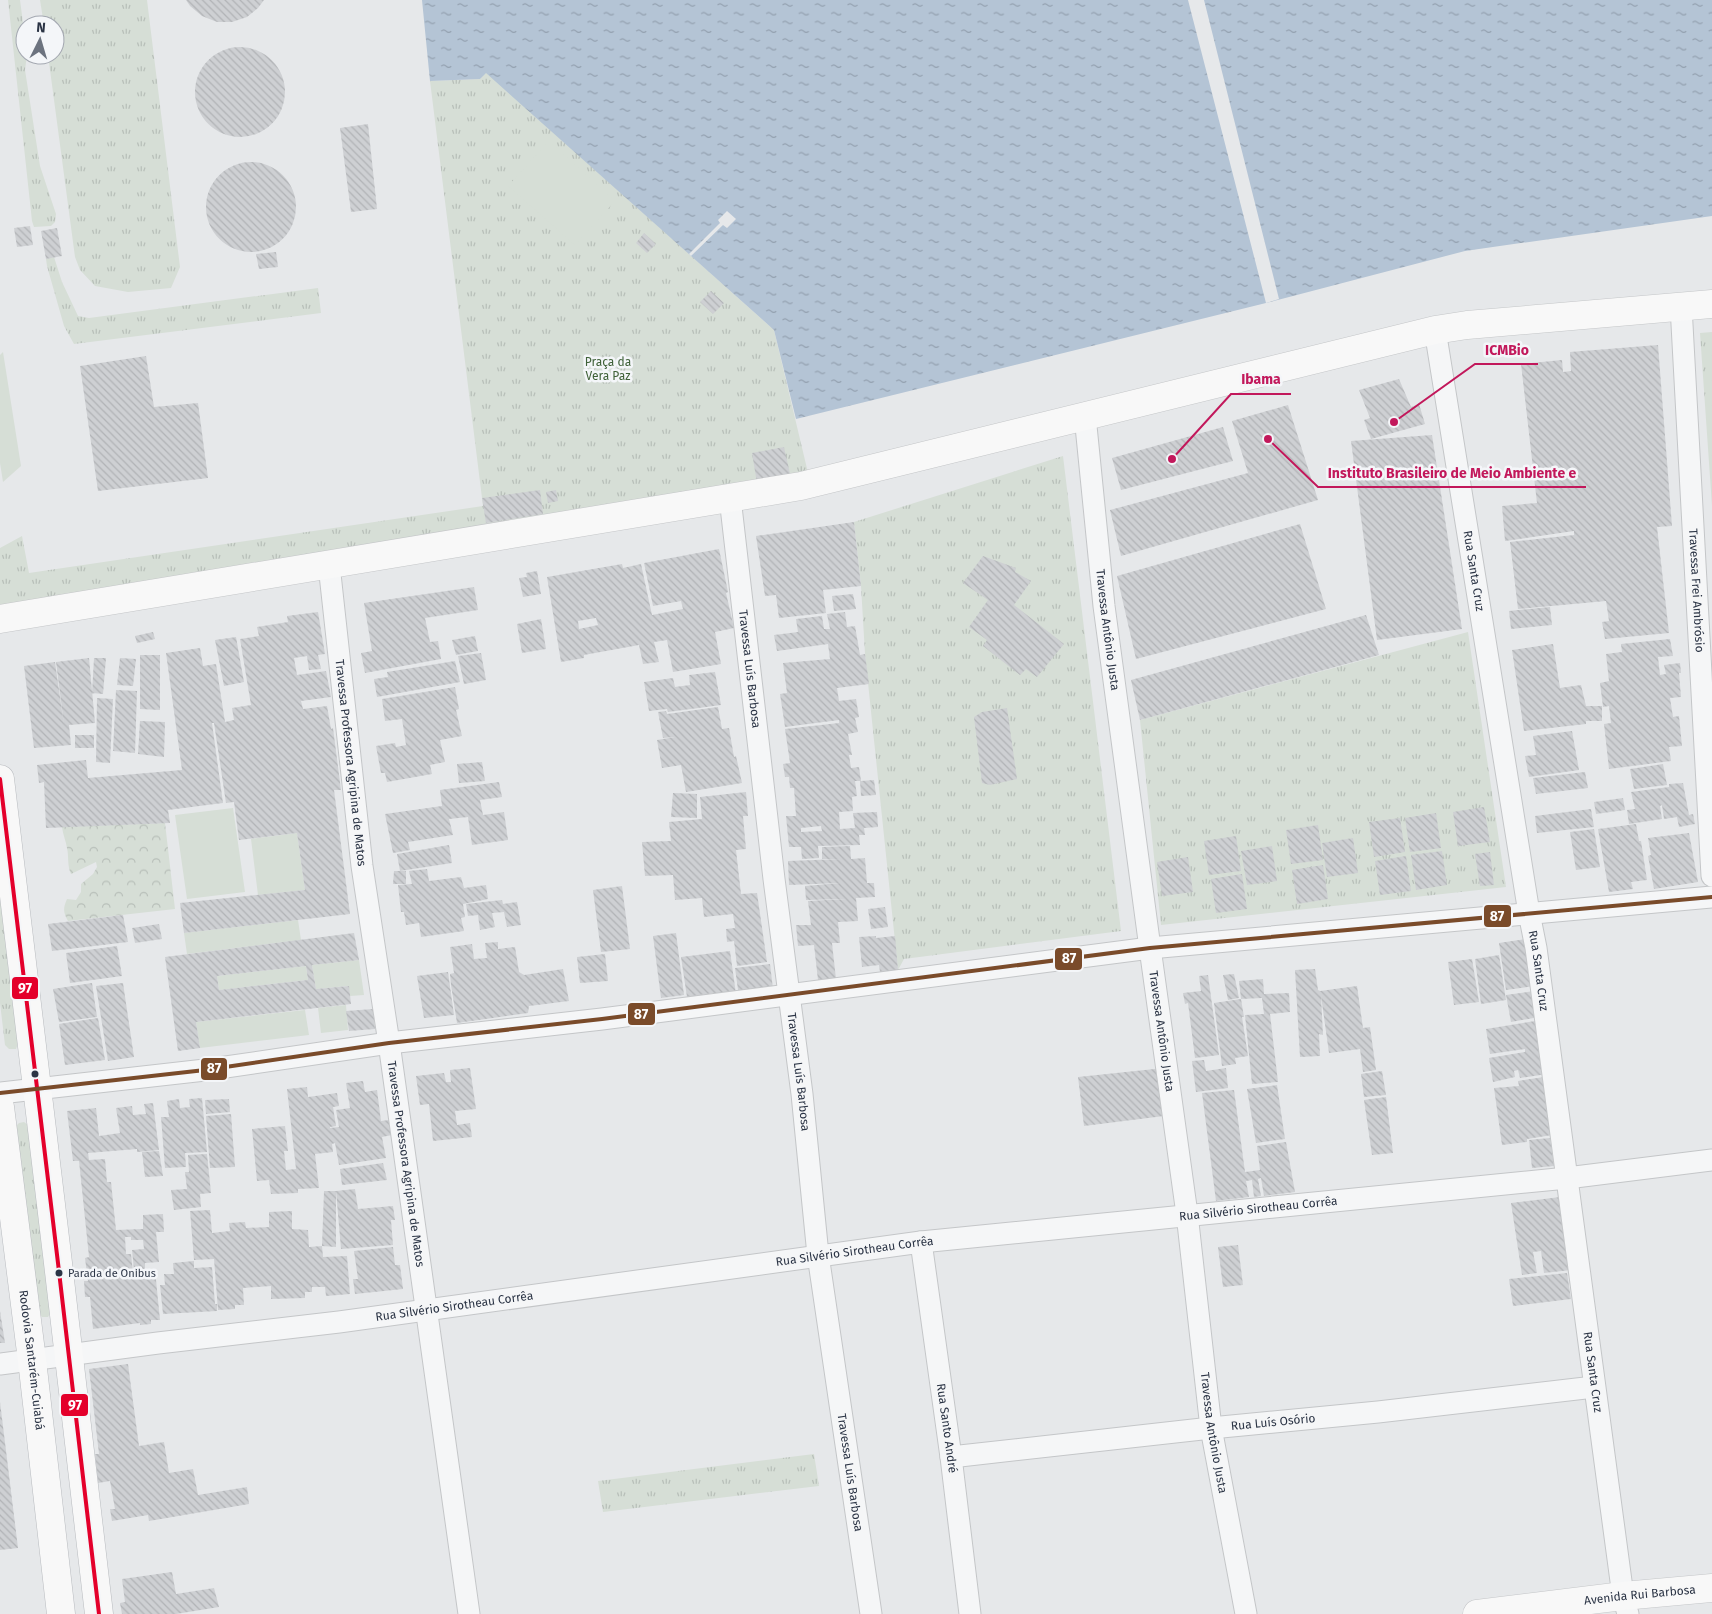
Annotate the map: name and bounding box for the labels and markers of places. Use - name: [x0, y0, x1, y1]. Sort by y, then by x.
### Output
- callout: ICMBio: [1475, 335, 1538, 364]
- callout: Ibama: [1231, 365, 1291, 394]
- callout: Instituto Brasileiro de Meio Ambiente e: [1318, 458, 1586, 487]
- unlabelled marker: [30, 1069, 40, 1079]
- place label: Parada de Onibus: [68, 1267, 156, 1280]
- marker: Parada de Onibus: [54, 1268, 64, 1278]

